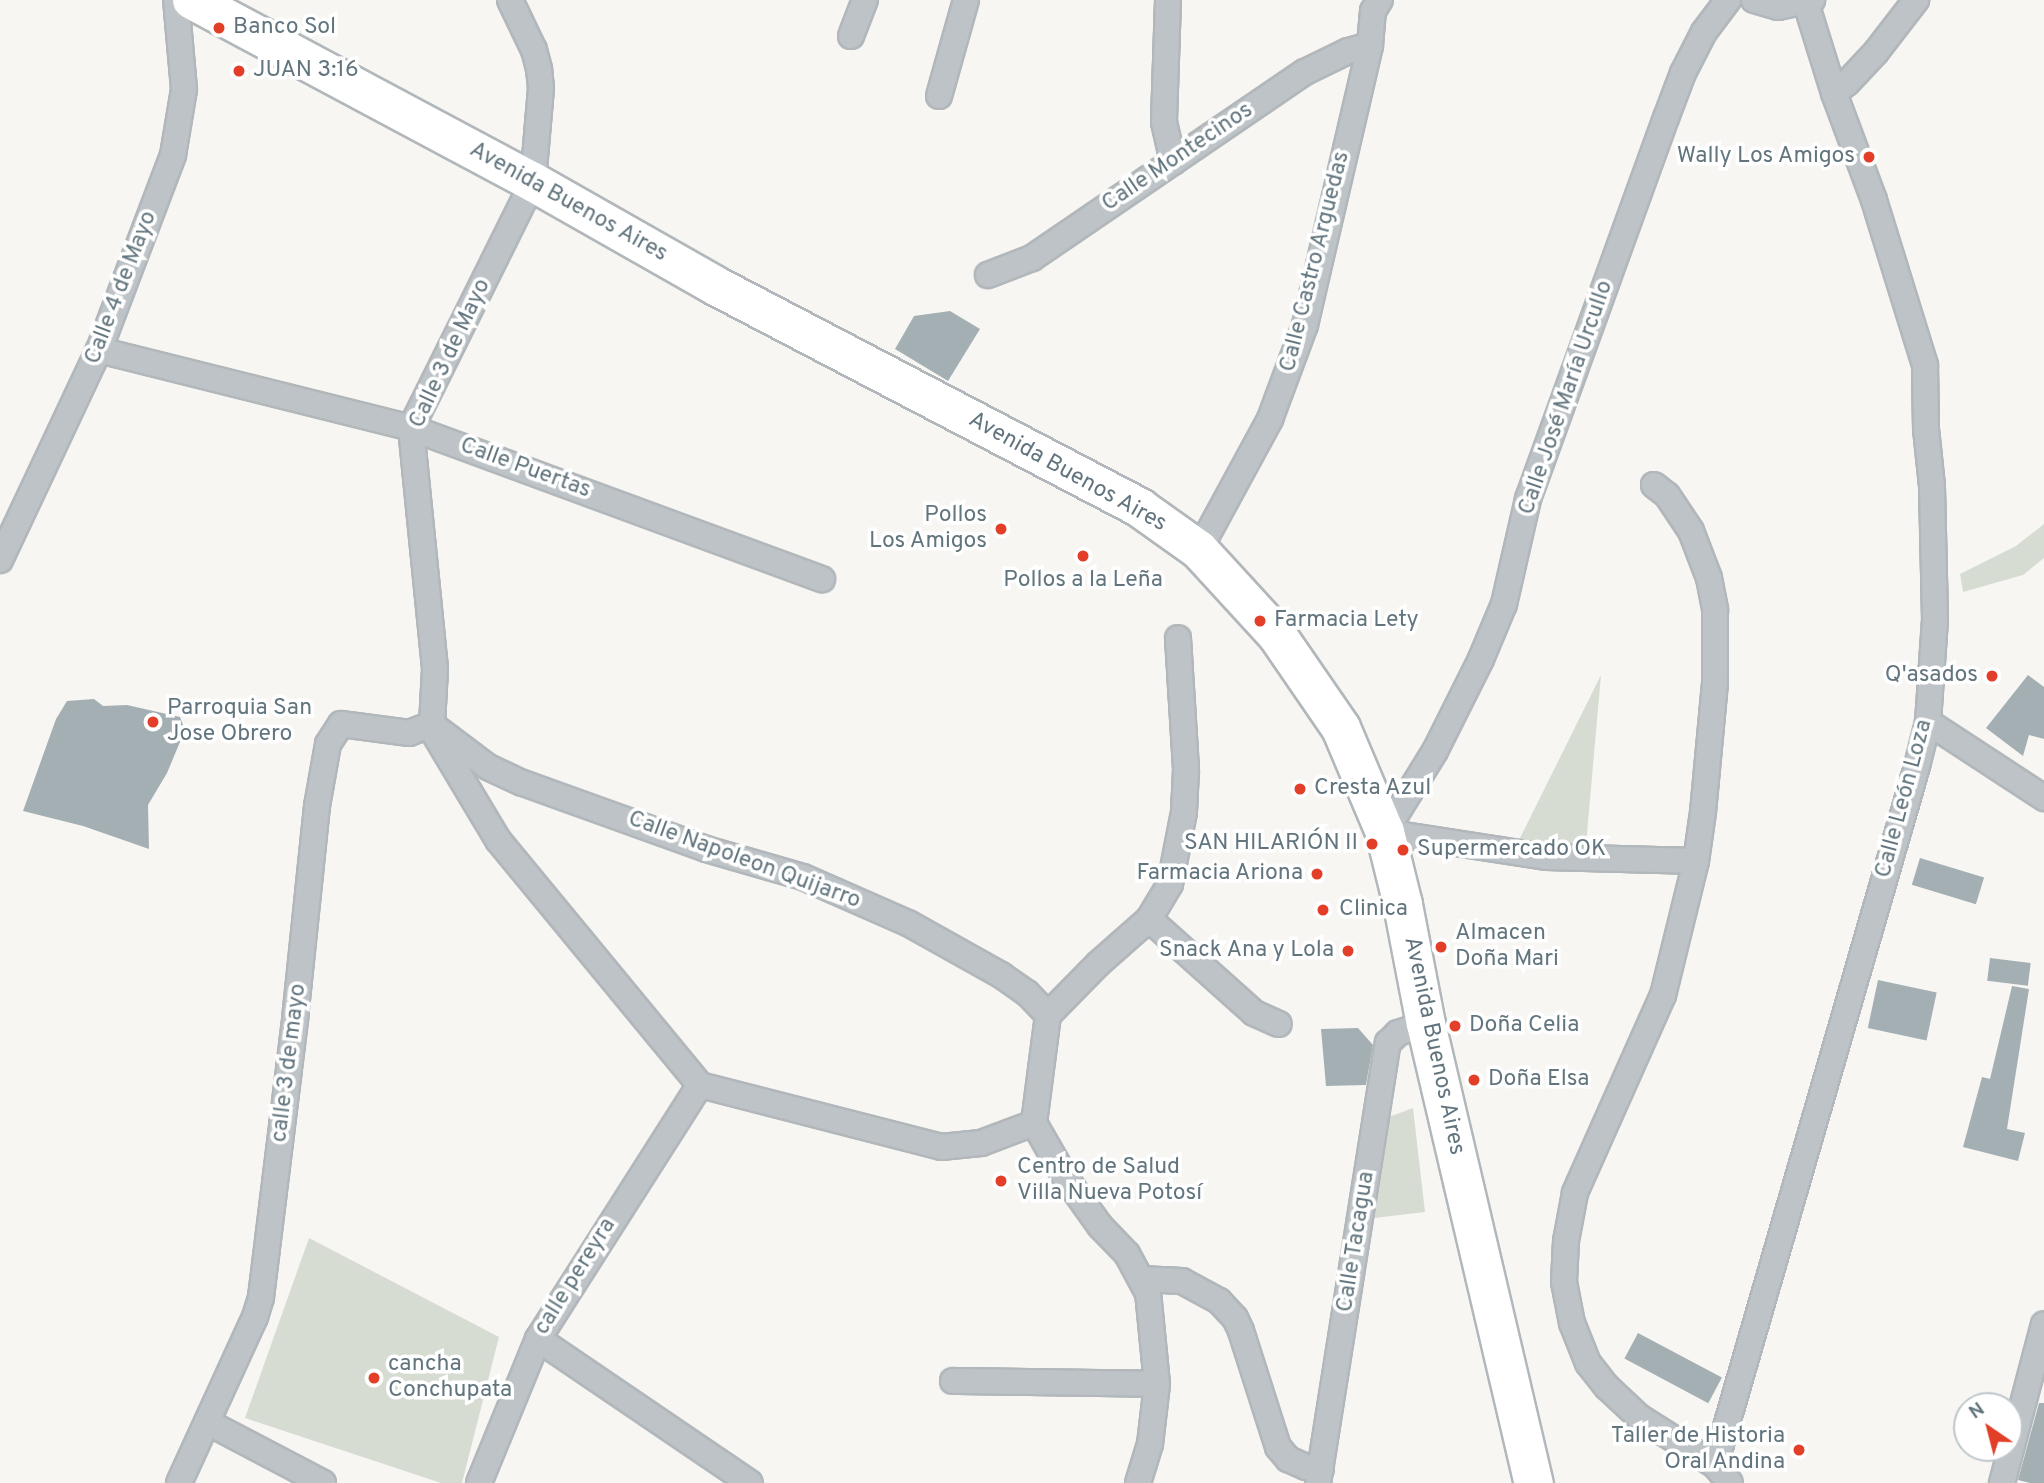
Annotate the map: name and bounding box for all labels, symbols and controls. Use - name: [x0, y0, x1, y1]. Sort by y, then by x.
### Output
- place label: Banco Sol: [233, 14, 336, 42]
- marker: Banco Sol: [211, 20, 227, 36]
- place label: JUAN 3:16: [253, 57, 359, 85]
- marker: JUAN 3:16: [231, 63, 247, 79]
- street label: Calle Montecinos: [1097, 97, 1259, 219]
- street label: Avenida Buenos Aires: [464, 137, 672, 269]
- place label: Wally Los Amigos: [1676, 143, 1855, 171]
- street label: Calle Castro Arguedas: [1275, 148, 1357, 376]
- marker: Wally Los Amigos: [1861, 149, 1877, 165]
- street label: Calle 4 de Mayo: [80, 207, 164, 369]
- street label: Calle 3 de Mayo: [404, 275, 498, 433]
- street label: Calle José María Urcullo: [1514, 277, 1620, 519]
- street label: Avenida Buenos Aires: [963, 407, 1171, 539]
- street label: Calle Puertas: [456, 433, 594, 505]
- place label: Pollos Los Amigos: [868, 502, 987, 556]
- marker: Pollos Los Amigos: [993, 521, 1009, 537]
- marker: Pollos a la Leña: [1075, 548, 1091, 564]
- place label: Pollos a la Leña: [1003, 567, 1163, 595]
- place label: Farmacia Lety: [1274, 607, 1419, 635]
- marker: Farmacia Lety: [1252, 613, 1268, 629]
- place label: Q'asados: [1885, 662, 1978, 690]
- marker: Q'asados: [1984, 668, 2000, 684]
- place label: Parroquia San Jose Obrero: [167, 695, 312, 749]
- marker: Parroquia San Jose Obrero: [145, 714, 161, 730]
- street label: Calle León Loza: [1871, 717, 1939, 881]
- place label: Cresta Azul: [1314, 775, 1432, 803]
- marker: Cresta Azul: [1292, 781, 1308, 797]
- street label: Calle Napoleon Quijarro: [624, 806, 864, 916]
- place label: SAN HILARIÓN II: [1184, 830, 1358, 858]
- marker: SAN HILARIÓN II: [1364, 836, 1380, 852]
- place label: Supermercado OK: [1417, 836, 1606, 864]
- marker: Supermercado OK: [1395, 842, 1411, 858]
- place label: Farmacia Ariona: [1136, 860, 1303, 888]
- marker: Farmacia Ariona: [1309, 866, 1325, 882]
- place label: Clinica: [1339, 896, 1408, 924]
- marker: Clinica: [1313, 900, 1333, 920]
- place label: Almacen Doña Mari: [1455, 920, 1559, 974]
- street label: Avenida Buenos Aires: [1396, 934, 1470, 1158]
- place label: Snack Ana y Lola: [1158, 937, 1334, 965]
- marker: Almacen Doña Mari: [1433, 939, 1449, 955]
- marker: Snack Ana y Lola: [1340, 943, 1356, 959]
- street label: calle 3 de mayo: [267, 982, 313, 1144]
- place label: Doña Celia: [1469, 1012, 1579, 1040]
- marker: Doña Celia: [1447, 1018, 1463, 1034]
- place label: Doña Elsa: [1488, 1066, 1589, 1094]
- marker: Doña Elsa: [1466, 1072, 1482, 1088]
- place label: Centro de Salud Villa Nueva Potosí: [1017, 1154, 1202, 1208]
- street label: Calle Tacagua: [1332, 1169, 1382, 1315]
- marker: Centro de Salud Villa Nueva Potosí: [991, 1171, 1011, 1191]
- street label: calle pereyra: [529, 1214, 623, 1340]
- place label: cancha Conchupata: [388, 1351, 512, 1405]
- marker: cancha Conchupata: [366, 1370, 382, 1386]
- north arrow: [1953, 1392, 2023, 1462]
- text: N: [1965, 1398, 1990, 1425]
- place label: Taller de Historia Oral Andina: [1611, 1423, 1785, 1477]
- marker: Taller de Historia Oral Andina: [1791, 1442, 1807, 1458]

